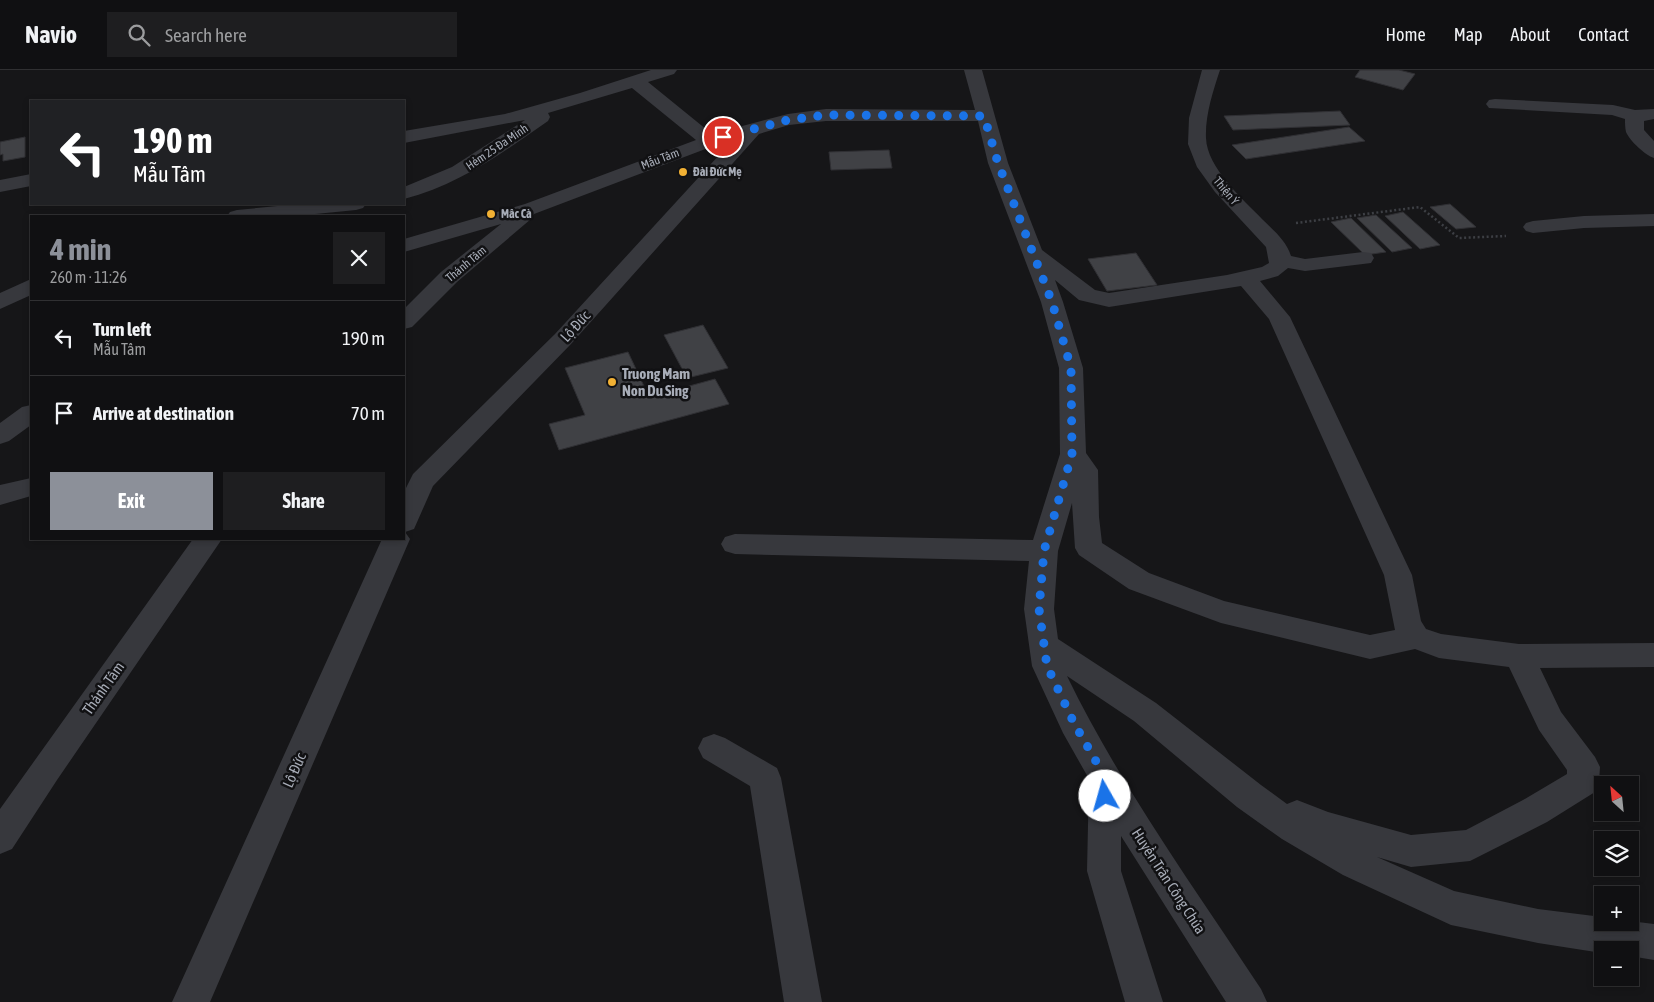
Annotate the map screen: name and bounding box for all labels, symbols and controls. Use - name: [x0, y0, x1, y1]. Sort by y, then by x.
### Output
- search box: [107, 12, 457, 57]
- text: Navio: [25, 21, 77, 48]
- icon: search: [125, 21, 153, 49]
- text: Search here: [165, 24, 247, 46]
- text: Home: [1386, 24, 1426, 45]
- text: Map: [1454, 24, 1483, 45]
- text: About: [1511, 24, 1550, 45]
- text: Contact: [1578, 24, 1629, 45]
- pin: [702, 116, 744, 158]
- icon: left: [50, 120, 115, 185]
- text: 190 m: [133, 120, 212, 160]
- street label: Hẻm 25 Đa Minh: [463, 121, 531, 173]
- icon: arrive: [709, 123, 737, 151]
- street label: Mẫu Tâm: [639, 145, 681, 173]
- text: Mẫu Tâm: [133, 161, 206, 187]
- place label: Đài Đức Mẹ: [693, 165, 742, 179]
- marker: Đài Đức Mẹ: [677, 166, 689, 178]
- street label: Thiện Ý: [1210, 174, 1242, 208]
- place label: Mâc Cà: [501, 207, 532, 221]
- marker: Mâc Cà: [485, 208, 497, 220]
- text: 4 min: [50, 232, 111, 266]
- button: close: [333, 232, 385, 284]
- street label: Thánh Tâm: [443, 243, 489, 285]
- text: 260 m · 11:26: [50, 268, 127, 286]
- street label: Lộ Đức: [557, 307, 594, 345]
- text: Turn left: [93, 318, 151, 340]
- icon: left: [50, 324, 78, 352]
- text: 190 m: [342, 327, 385, 349]
- text: Mẫu Tâm: [93, 340, 146, 358]
- place label: Truong Mam Non Du Sing: [622, 365, 690, 399]
- marker: Truong Mam Non Du Sing: [606, 376, 618, 388]
- icon: arrive: [50, 399, 78, 427]
- text: Arrive at destination: [93, 402, 234, 424]
- text: 70 m: [351, 402, 385, 424]
- button: Exit: [50, 472, 213, 530]
- button: Share: [223, 472, 385, 530]
- street label: Thánh Tâm: [79, 658, 127, 718]
- street label: Lộ Đức: [279, 750, 309, 790]
- position arrow: [1078, 769, 1130, 821]
- north arrow: [1594, 776, 1639, 821]
- map controls: [1594, 776, 1639, 986]
- street label: Huyền Trân Công Chúa: [1129, 825, 1209, 937]
- button: layers: [1594, 831, 1639, 876]
- button: +: [1594, 886, 1639, 931]
- button: −: [1594, 941, 1639, 986]

